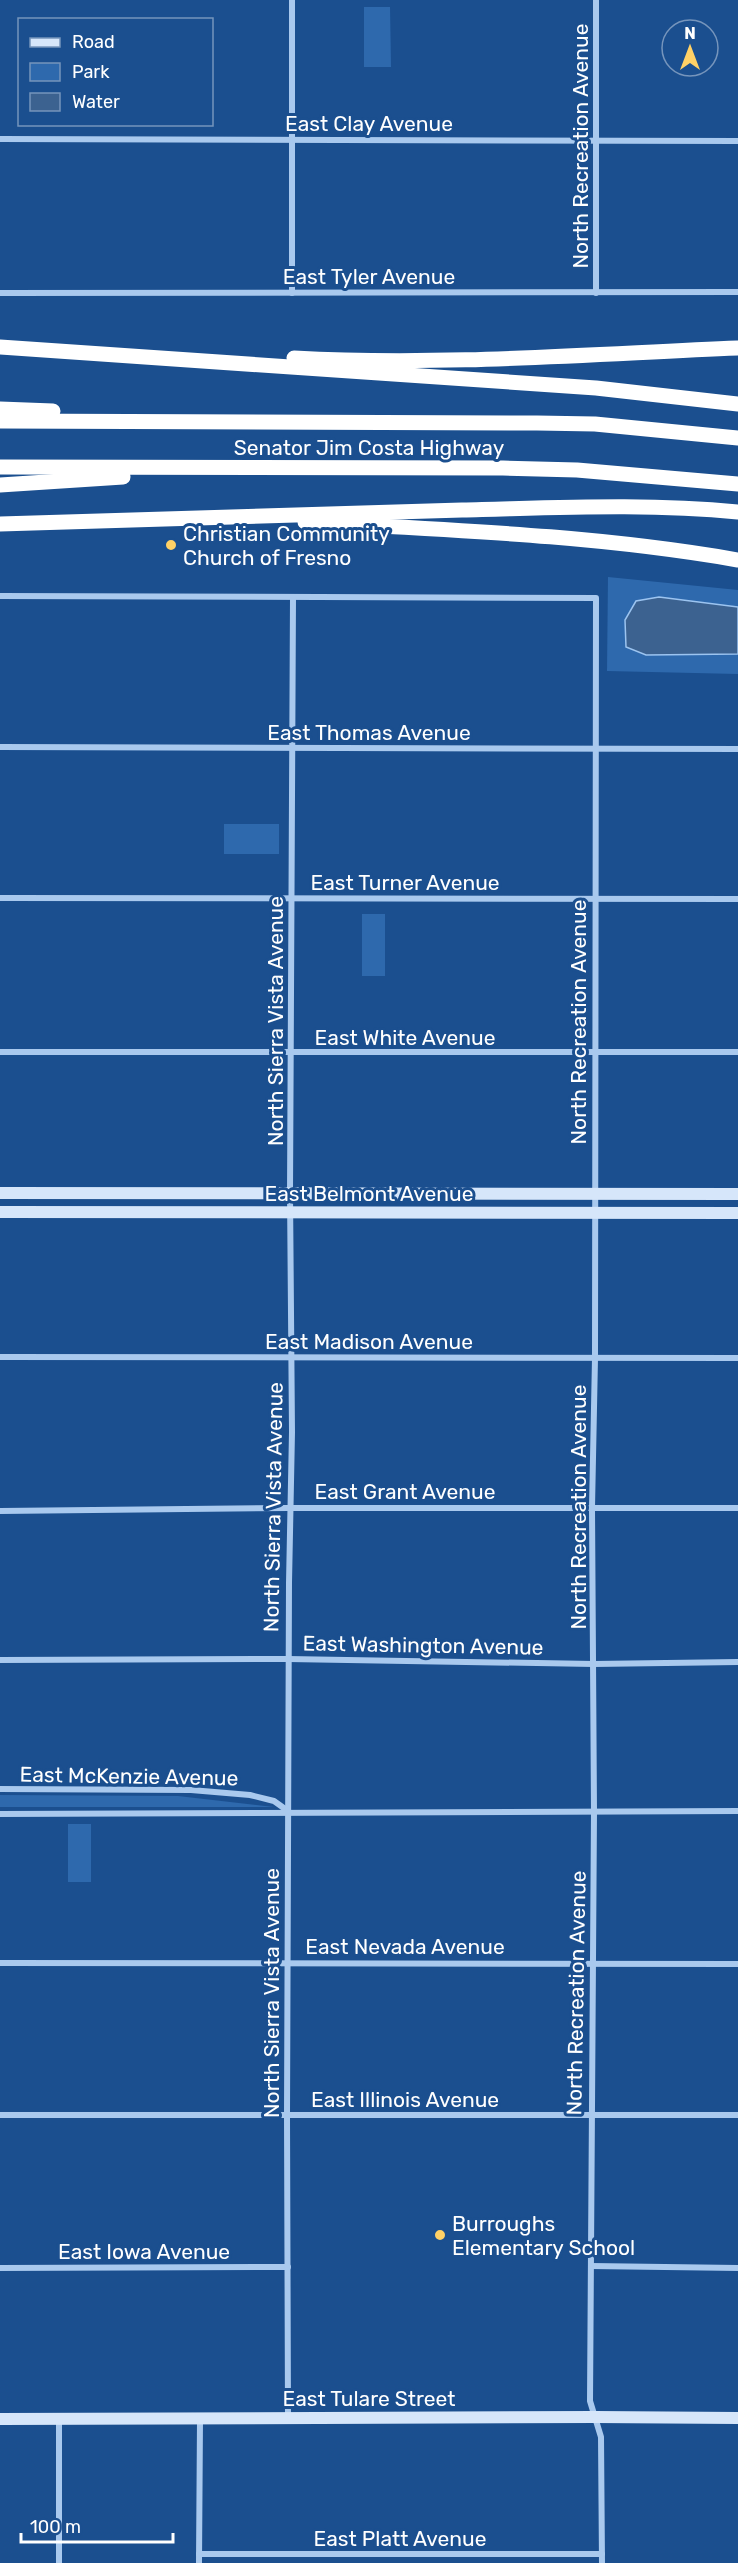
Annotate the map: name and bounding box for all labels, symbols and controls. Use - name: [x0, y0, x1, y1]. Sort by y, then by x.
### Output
- legend: [18, 18, 213, 126]
- north arrow: [660, 18, 720, 78]
- street label: North Recreation Avenue: [568, 24, 593, 269]
- text: N: [684, 24, 696, 43]
- text: Road: [72, 31, 115, 53]
- text: Park: [72, 61, 110, 83]
- text: Water: [72, 91, 120, 113]
- street label: East Clay Avenue: [285, 111, 453, 136]
- street label: East Tyler Avenue: [283, 264, 455, 289]
- street label: Senator Jim Costa Highway: [234, 435, 505, 460]
- place label: Christian Community Church of Fresno: [183, 521, 390, 570]
- marker: Christian Community Church of Fresno: [164, 538, 178, 552]
- street label: East Thomas Avenue: [267, 720, 471, 745]
- street label: East Turner Avenue: [310, 870, 500, 895]
- street label: North Sierra Vista Avenue: [263, 896, 288, 1146]
- street label: North Recreation Avenue: [566, 900, 591, 1145]
- street label: East White Avenue: [315, 1025, 495, 1050]
- street label: East Belmont Avenue: [265, 1181, 473, 1206]
- street label: East Madison Avenue: [265, 1329, 473, 1354]
- street label: North Sierra Vista Avenue: [258, 1382, 288, 1632]
- street label: North Recreation Avenue: [566, 1385, 591, 1630]
- street label: East Grant Avenue: [315, 1479, 496, 1504]
- street label: East Washington Avenue: [302, 1630, 544, 1660]
- street label: East McKenzie Avenue: [19, 1762, 239, 1790]
- street label: North Sierra Vista Avenue: [259, 1868, 284, 2118]
- street label: North Recreation Avenue: [561, 1870, 591, 2116]
- street label: East Nevada Avenue: [305, 1934, 505, 1959]
- street label: East Illinois Avenue: [311, 2087, 499, 2112]
- place label: Burroughs Elementary School: [452, 2211, 635, 2260]
- marker: Burroughs Elementary School: [433, 2228, 447, 2242]
- street label: East Iowa Avenue: [58, 2239, 230, 2264]
- street label: East Tulare Street: [282, 2386, 456, 2411]
- scale bar: [21, 2506, 172, 2544]
- text: 100 m: [30, 2516, 81, 2538]
- street label: East Platt Avenue: [313, 2526, 487, 2551]

